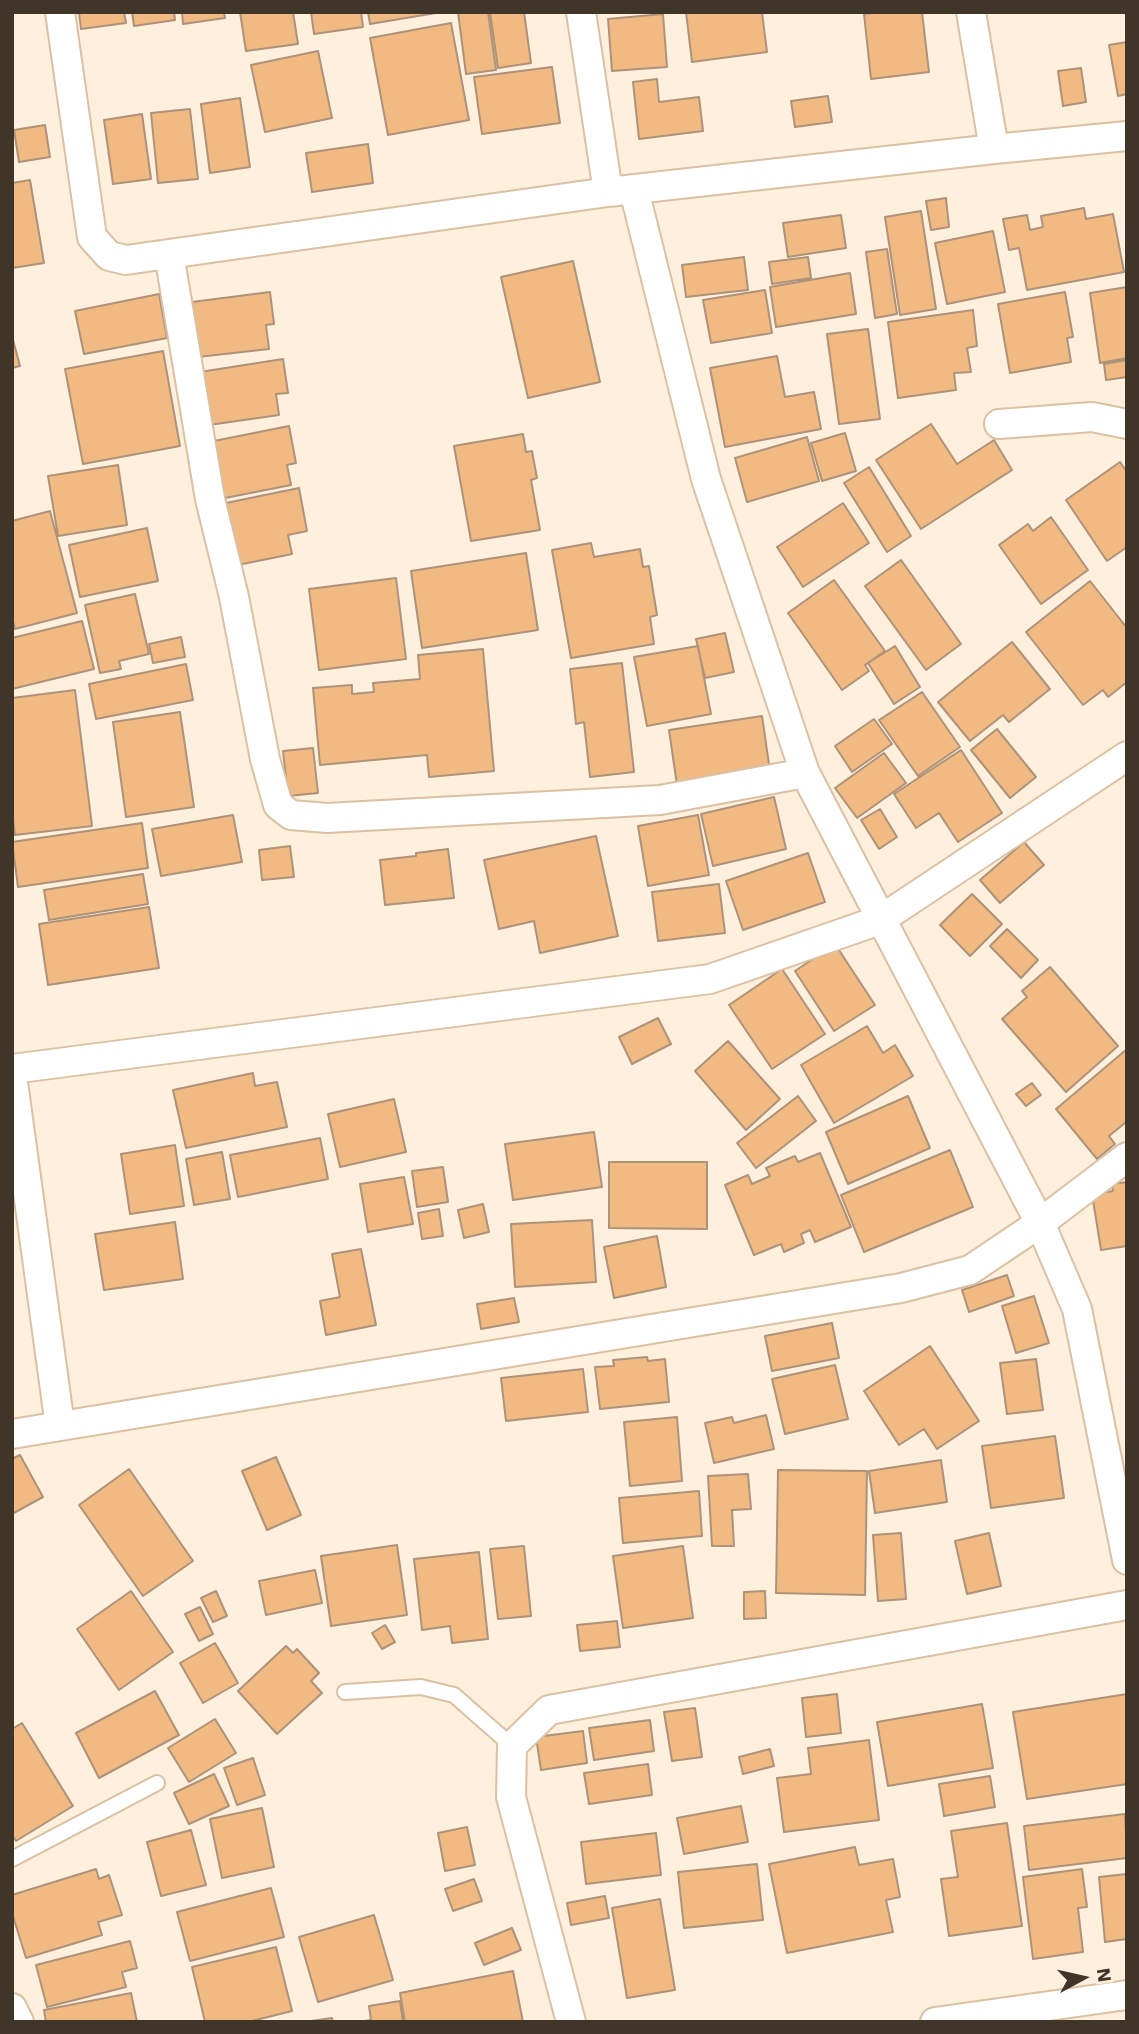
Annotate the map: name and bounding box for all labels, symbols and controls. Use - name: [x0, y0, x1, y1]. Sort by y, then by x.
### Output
- north arrow: [1048, 1943, 1118, 2013]
- text: N: [1092, 1966, 1117, 1984]

